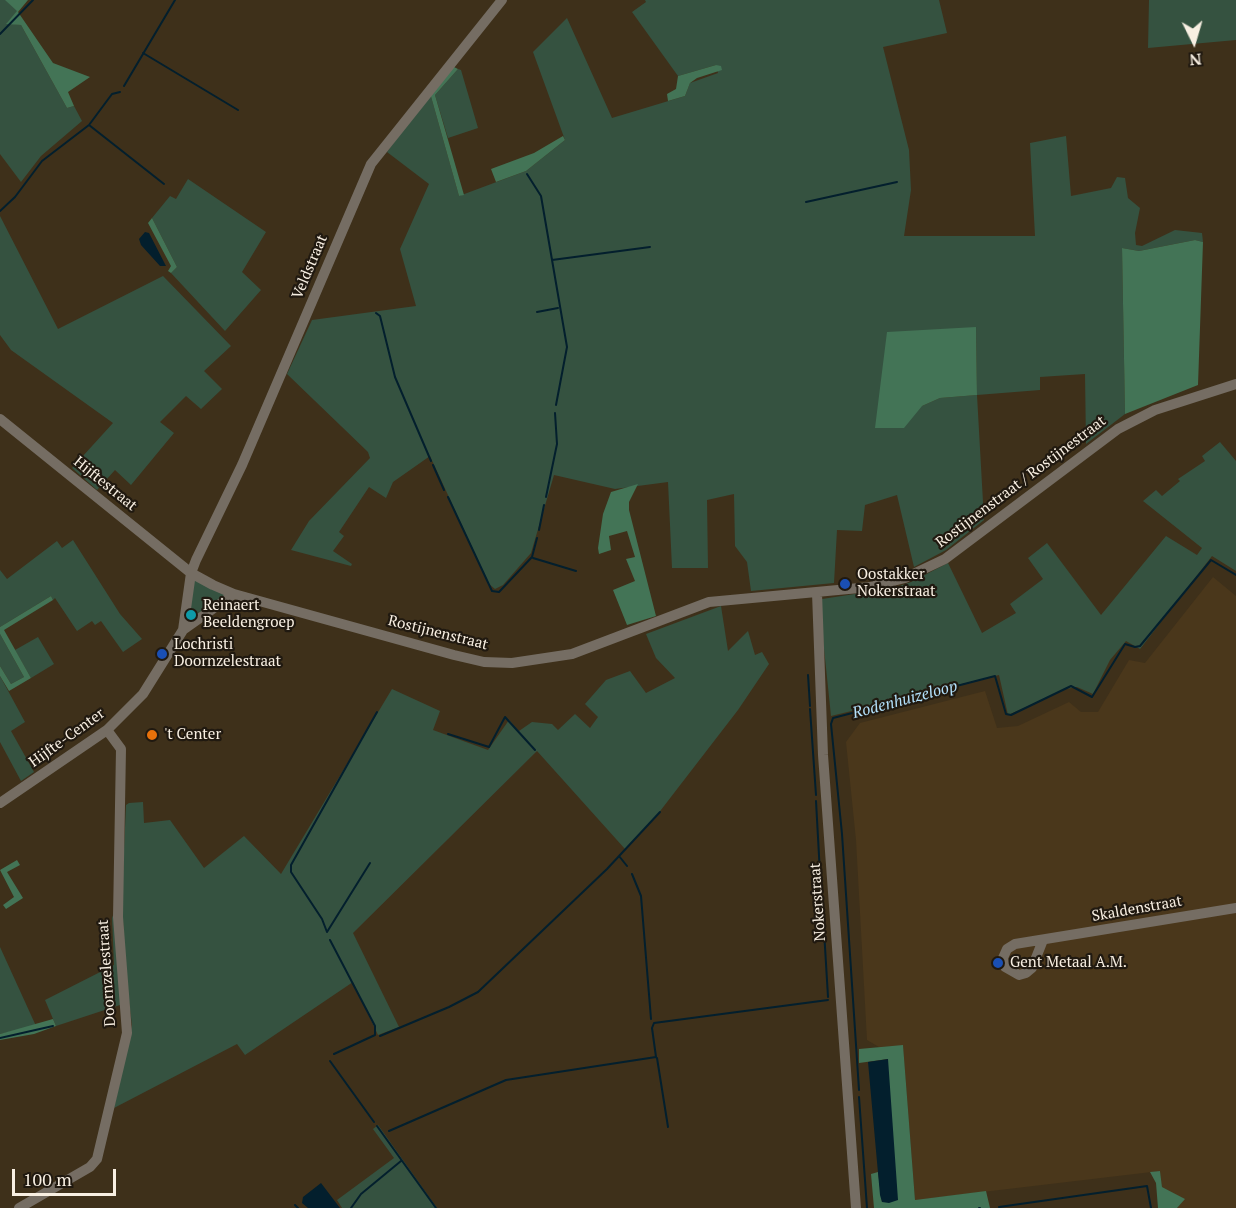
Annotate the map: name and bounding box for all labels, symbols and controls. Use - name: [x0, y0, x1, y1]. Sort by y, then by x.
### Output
- north arrow: [1164, 12, 1224, 72]
- text: N: [1189, 48, 1203, 71]
- street label: Veldstraat: [288, 232, 332, 302]
- street label: Rostijnenstraat / Rostijnestraat: [932, 412, 1110, 552]
- street label: Hijftestraat: [70, 453, 140, 515]
- place label: Oostakker Nokerstraat: [857, 566, 936, 601]
- marker: Oostakker Nokerstraat: [838, 577, 852, 591]
- place label: Reinaert Beeldengroep: [203, 597, 295, 632]
- marker: Reinaert Beeldengroep: [184, 608, 198, 622]
- street label: Rostijnenstraat: [386, 612, 490, 654]
- place label: Lochristi Doornzelestraat: [174, 636, 281, 671]
- marker: Lochristi Doornzelestraat: [155, 647, 169, 661]
- water label: Rodenhuizeloop: [850, 677, 960, 723]
- street label: Hijfte-Center: [26, 705, 108, 771]
- place label: 't Center: [164, 726, 221, 744]
- marker: 't Center: [145, 728, 159, 742]
- street label: Nokerstraat: [806, 862, 830, 942]
- street label: Skaldenstraat: [1091, 892, 1183, 926]
- street label: Doornzelestraat: [94, 919, 120, 1027]
- place label: Gent Metaal A.M.: [1010, 954, 1127, 972]
- marker: Gent Metaal A.M.: [991, 956, 1005, 970]
- scale bar: [15, 1157, 118, 1195]
- text: 100 m: [23, 1167, 72, 1191]

